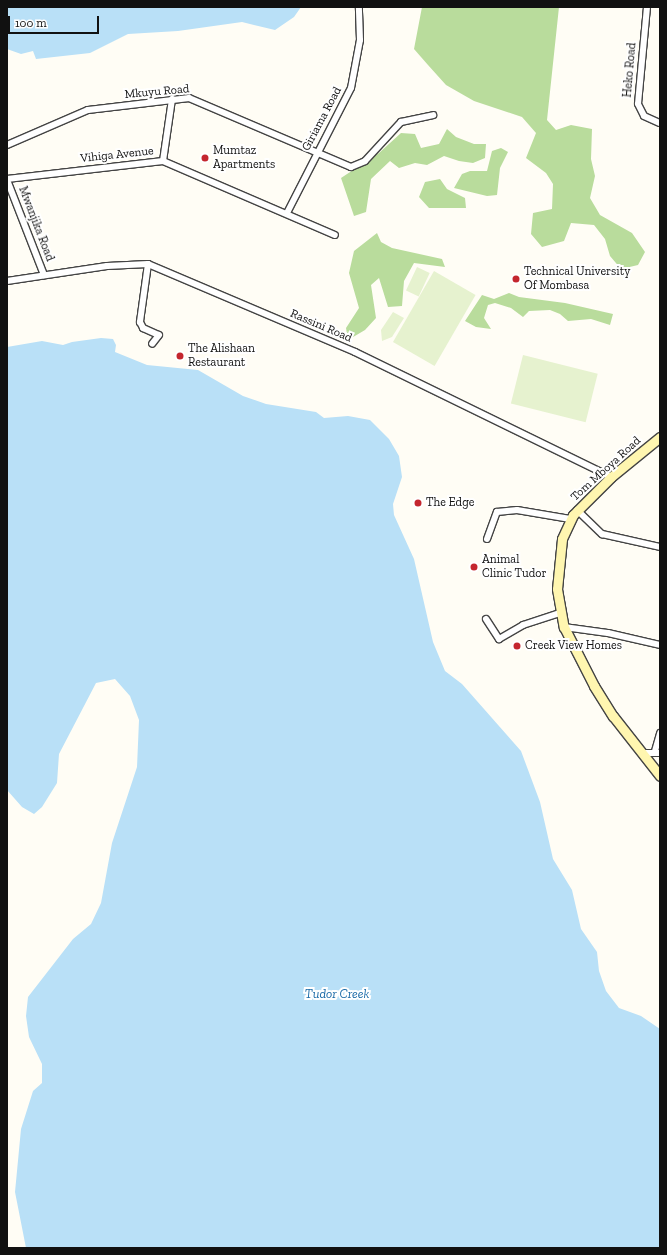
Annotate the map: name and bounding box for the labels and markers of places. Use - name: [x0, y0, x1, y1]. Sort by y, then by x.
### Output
- place label: Mumtaz Apartments: [213, 144, 275, 172]
- marker: Mumtaz Apartments: [200, 153, 210, 163]
- place label: Technical University Of Mombasa: [524, 265, 630, 293]
- marker: Technical University Of Mombasa: [511, 274, 521, 284]
- place label: The Alishaan Restaurant: [188, 342, 255, 370]
- marker: The Alishaan Restaurant: [175, 351, 185, 361]
- place label: The Edge: [426, 496, 474, 510]
- marker: The Edge: [413, 498, 423, 508]
- place label: Animal Clinic Tudor: [482, 553, 547, 581]
- marker: Animal Clinic Tudor: [469, 562, 479, 572]
- place label: Creek View Homes: [525, 639, 623, 653]
- marker: Creek View Homes: [512, 641, 522, 651]

